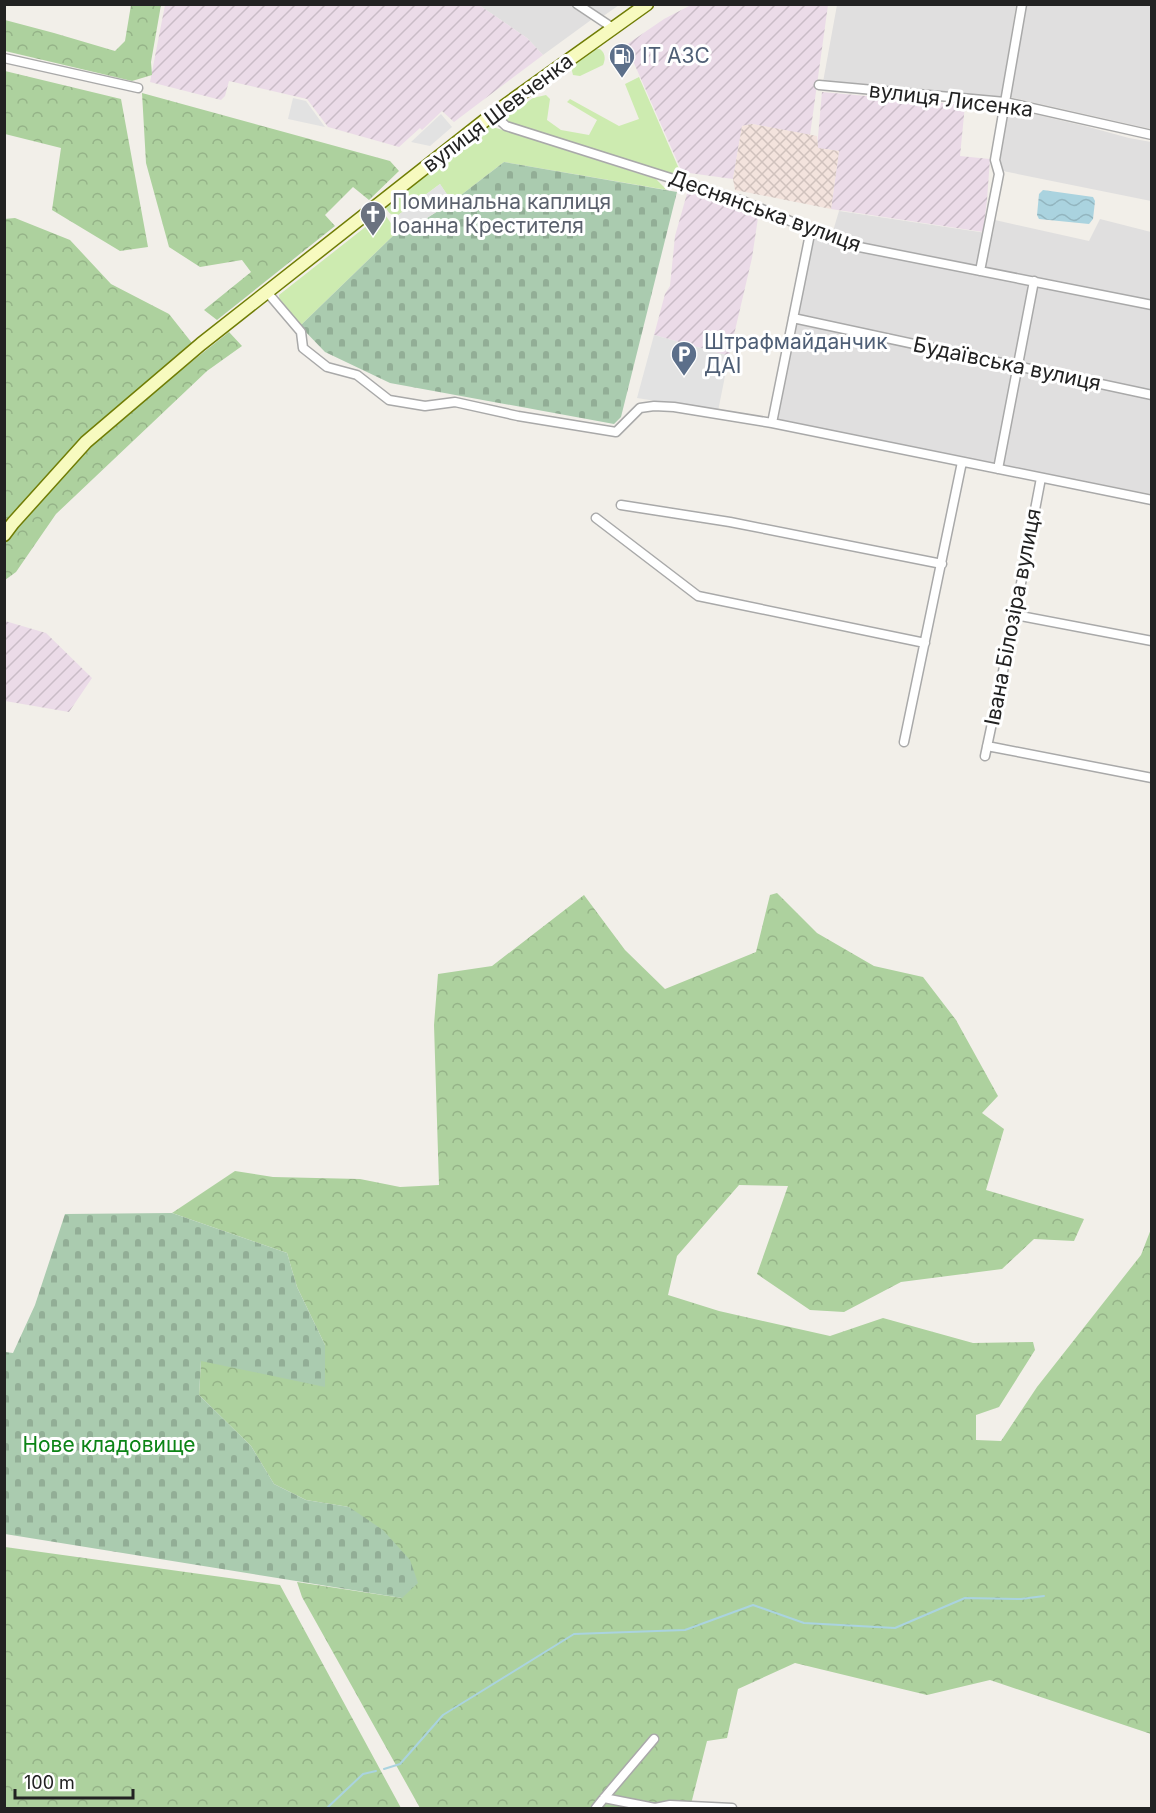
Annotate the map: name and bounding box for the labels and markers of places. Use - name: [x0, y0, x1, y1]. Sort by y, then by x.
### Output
- fuel station icon: ІТ АЗС: [607, 41, 637, 79]
- place label: ІТ АЗС: [642, 43, 710, 68]
- place label: Поминальна каплиця Іоанна Крестителя: [392, 189, 611, 238]
- church icon: Поминальна каплиця Іоанна Крестителя: [358, 199, 388, 237]
- place label: Штрафмайданчик ДАІ: [704, 329, 888, 378]
- parking icon: Штрафмайданчик ДАІ: [669, 339, 699, 377]

